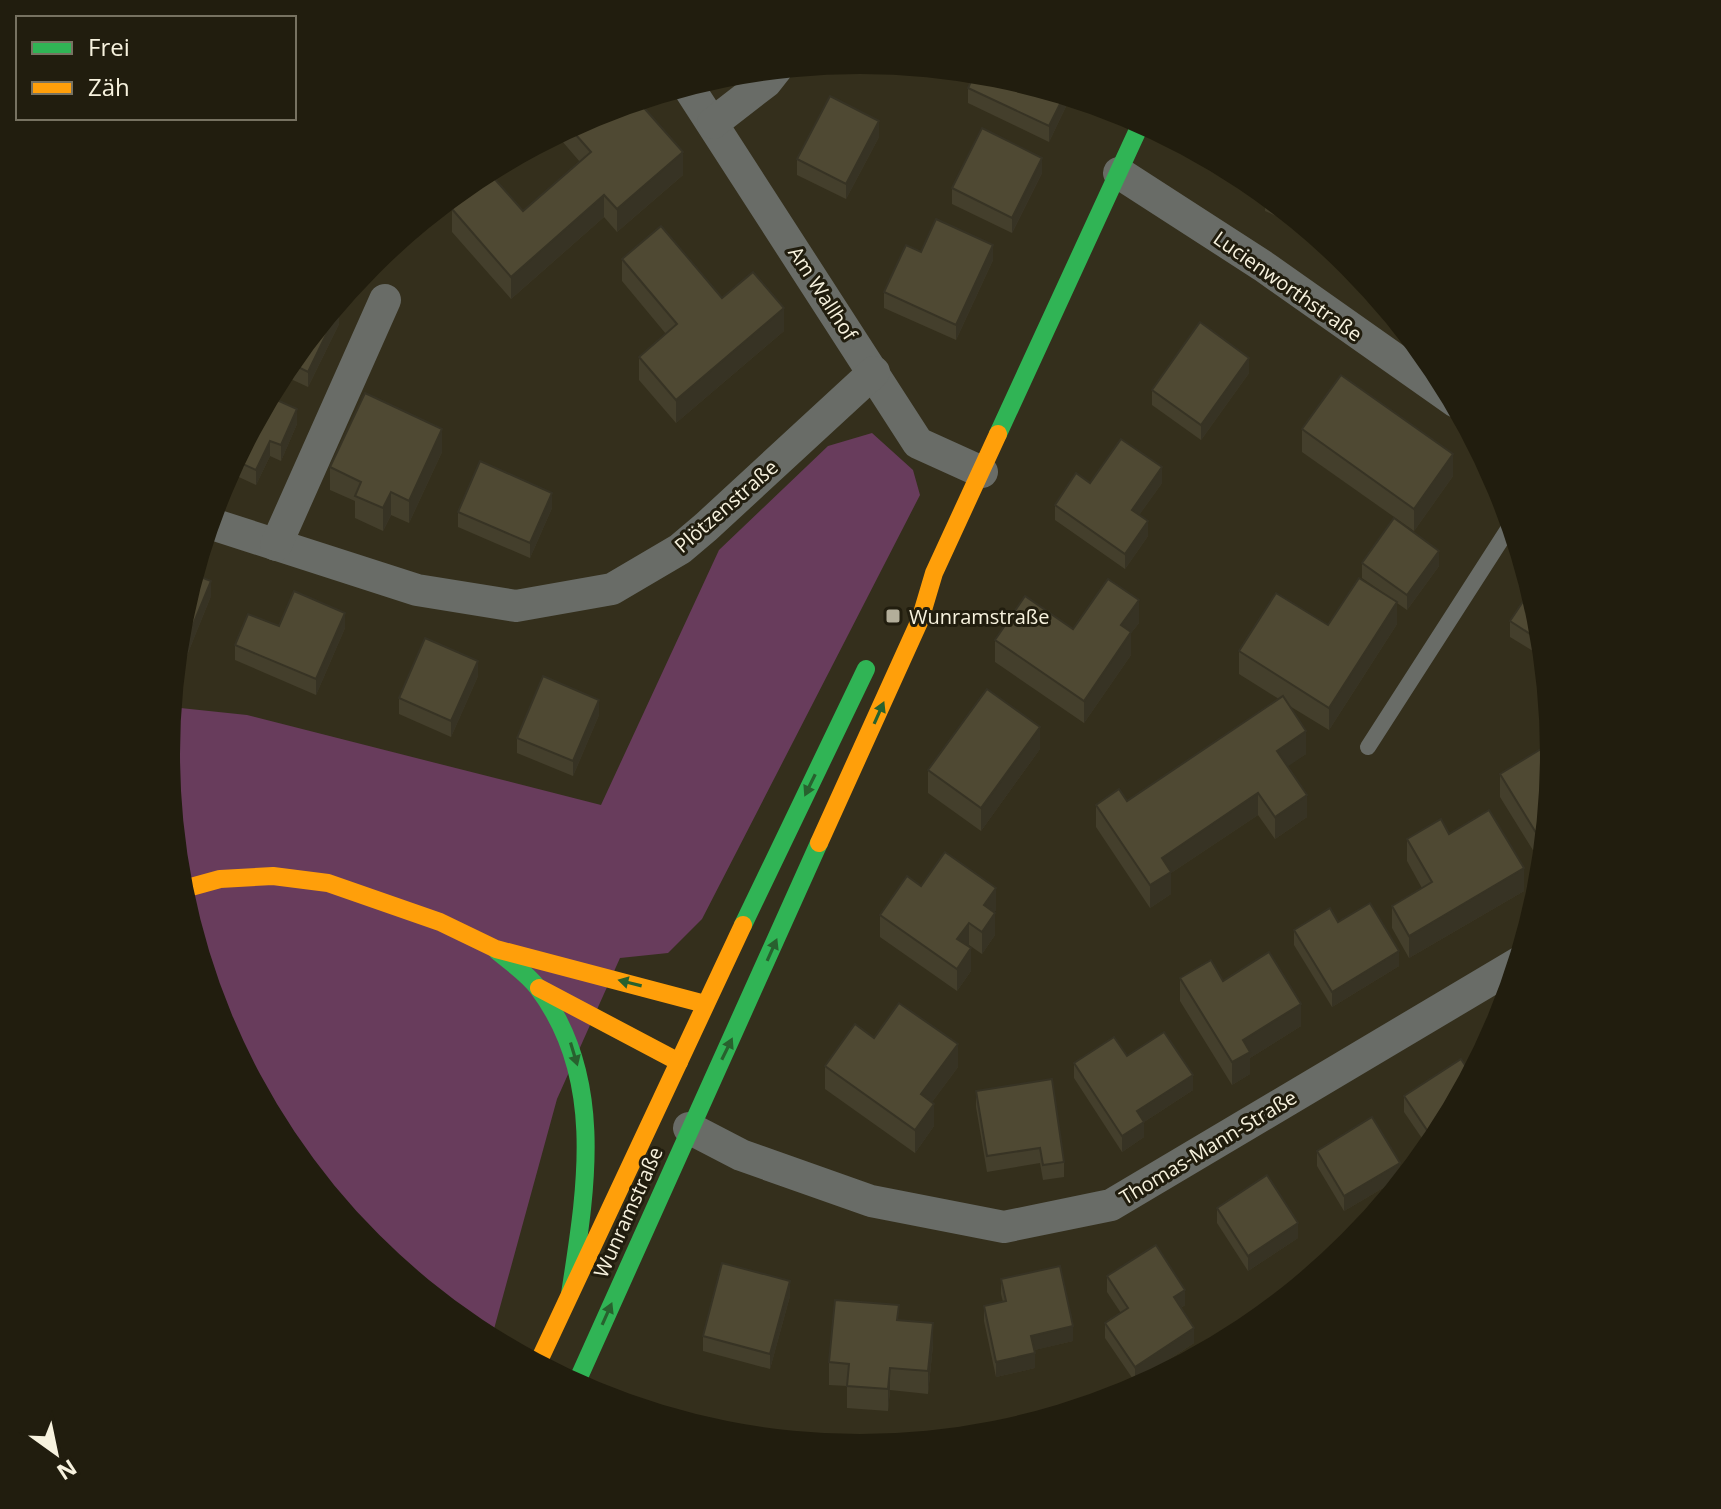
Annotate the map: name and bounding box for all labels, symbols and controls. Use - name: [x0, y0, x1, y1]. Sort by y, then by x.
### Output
- legend: [16, 16, 296, 120]
- text: Frei: [88, 30, 130, 63]
- text: Zäh: [88, 70, 130, 103]
- street label: Lucienworthstraße: [1208, 225, 1368, 347]
- street label: Am Wallhof: [783, 241, 864, 346]
- street label: Plötzenstraße: [669, 454, 783, 558]
- place label: Wunramstraße: [909, 603, 1049, 630]
- marker: Wunramstraße: [884, 607, 902, 625]
- one-way arrow: [872, 701, 885, 725]
- one-way arrow: [804, 774, 817, 797]
- one-way arrow: [766, 938, 779, 962]
- one-way arrow: [618, 977, 643, 989]
- one-way arrow: [720, 1038, 734, 1061]
- one-way arrow: [569, 1042, 581, 1066]
- street label: Thomas-Mann-Straße: [1114, 1083, 1302, 1211]
- street label: Wunramstraße: [587, 1142, 669, 1282]
- one-way arrow: [600, 1302, 613, 1326]
- north arrow: [16, 1413, 96, 1493]
- text: N: [52, 1453, 83, 1488]

